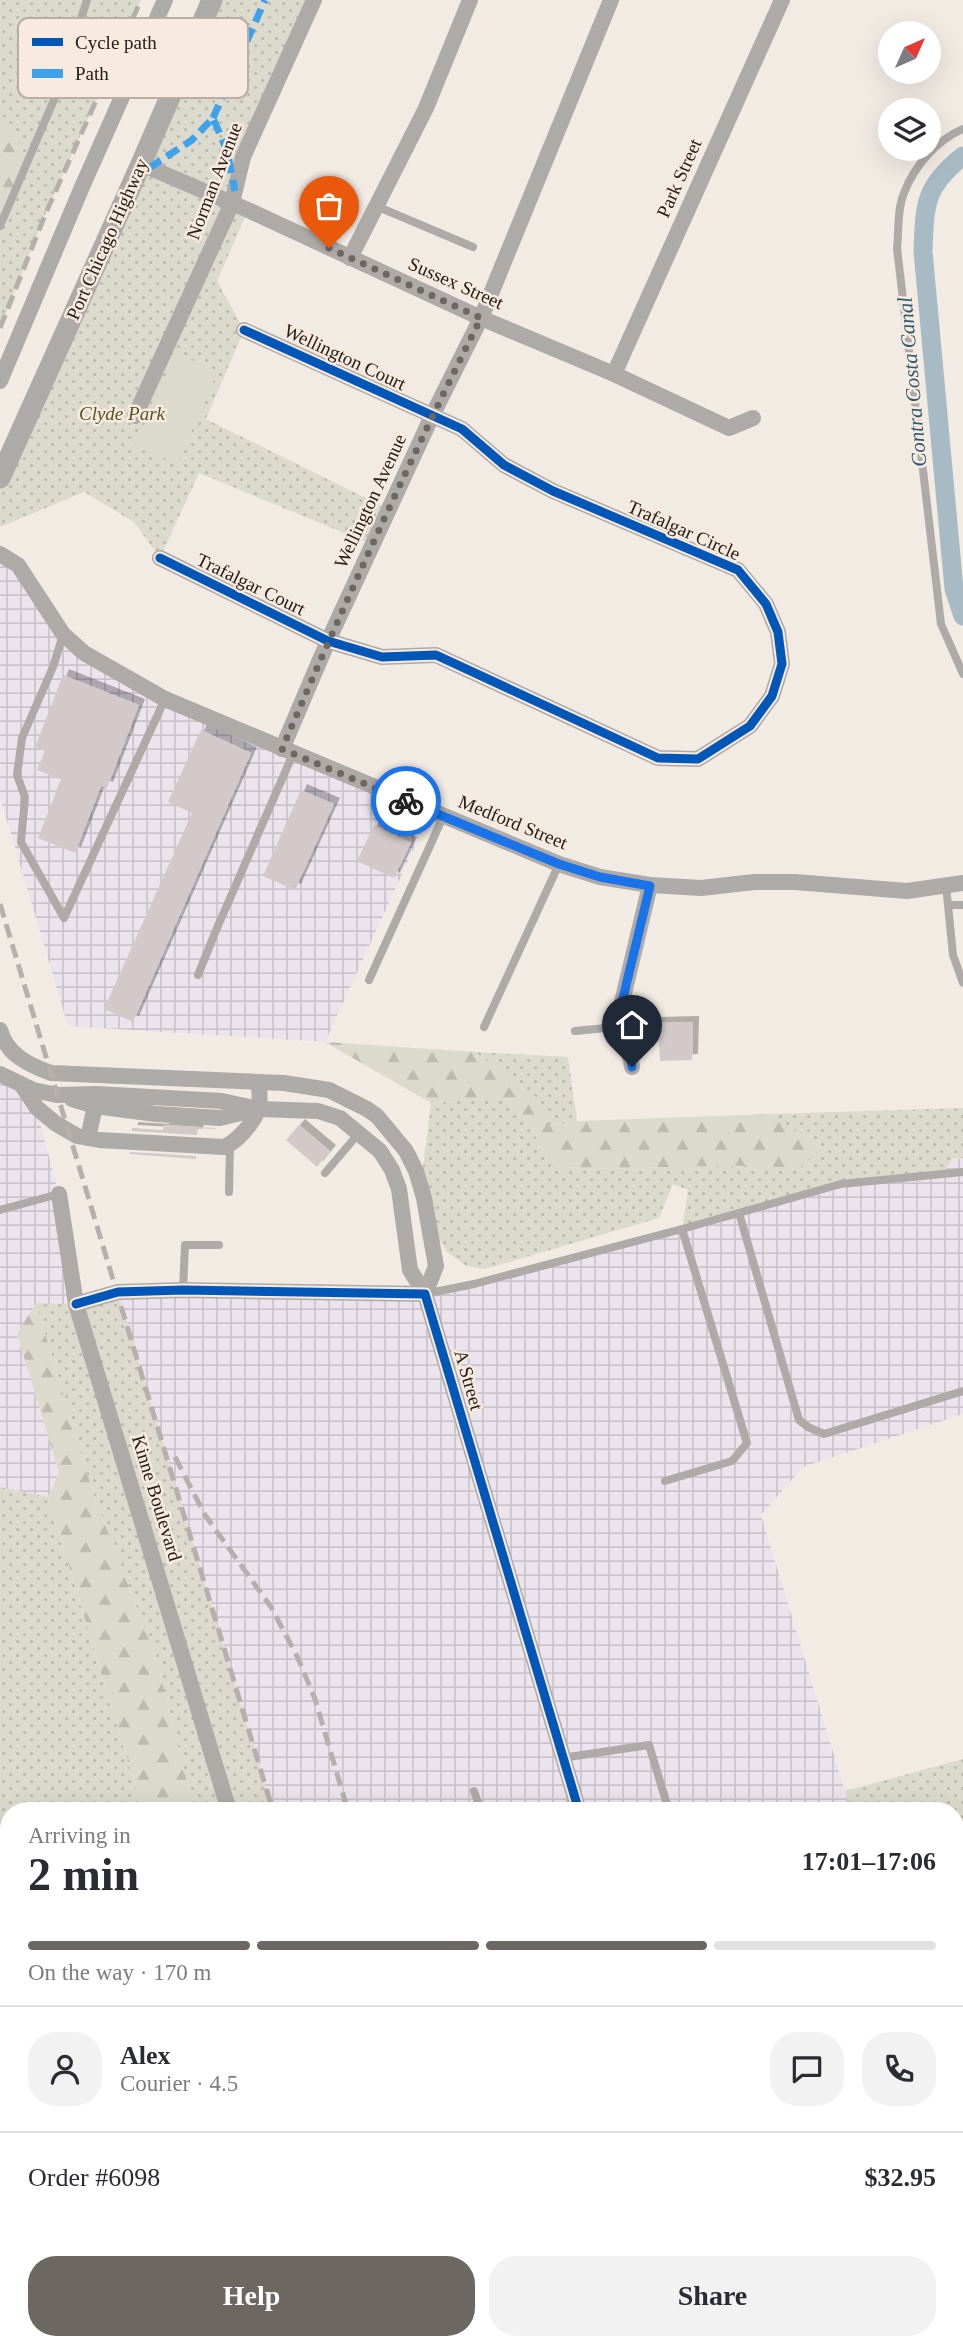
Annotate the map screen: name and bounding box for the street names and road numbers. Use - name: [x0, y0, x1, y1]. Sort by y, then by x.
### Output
- street label: Norman Avenue: [182, 120, 246, 242]
- street label: Park Street: [652, 135, 706, 221]
- street label: Port Chicago Highway: [62, 155, 152, 323]
- street label: Sussex Street: [405, 253, 507, 314]
- street label: Wellington Court: [281, 320, 410, 395]
- street label: Wellington Avenue: [330, 431, 410, 571]
- street label: Trafalgar Circle: [624, 496, 744, 564]
- street label: Trafalgar Court: [193, 549, 309, 620]
- street label: Medford Street: [455, 791, 571, 854]
- street label: A Street: [450, 1347, 488, 1413]
- street label: Kinne Boulevard: [128, 1433, 186, 1564]

